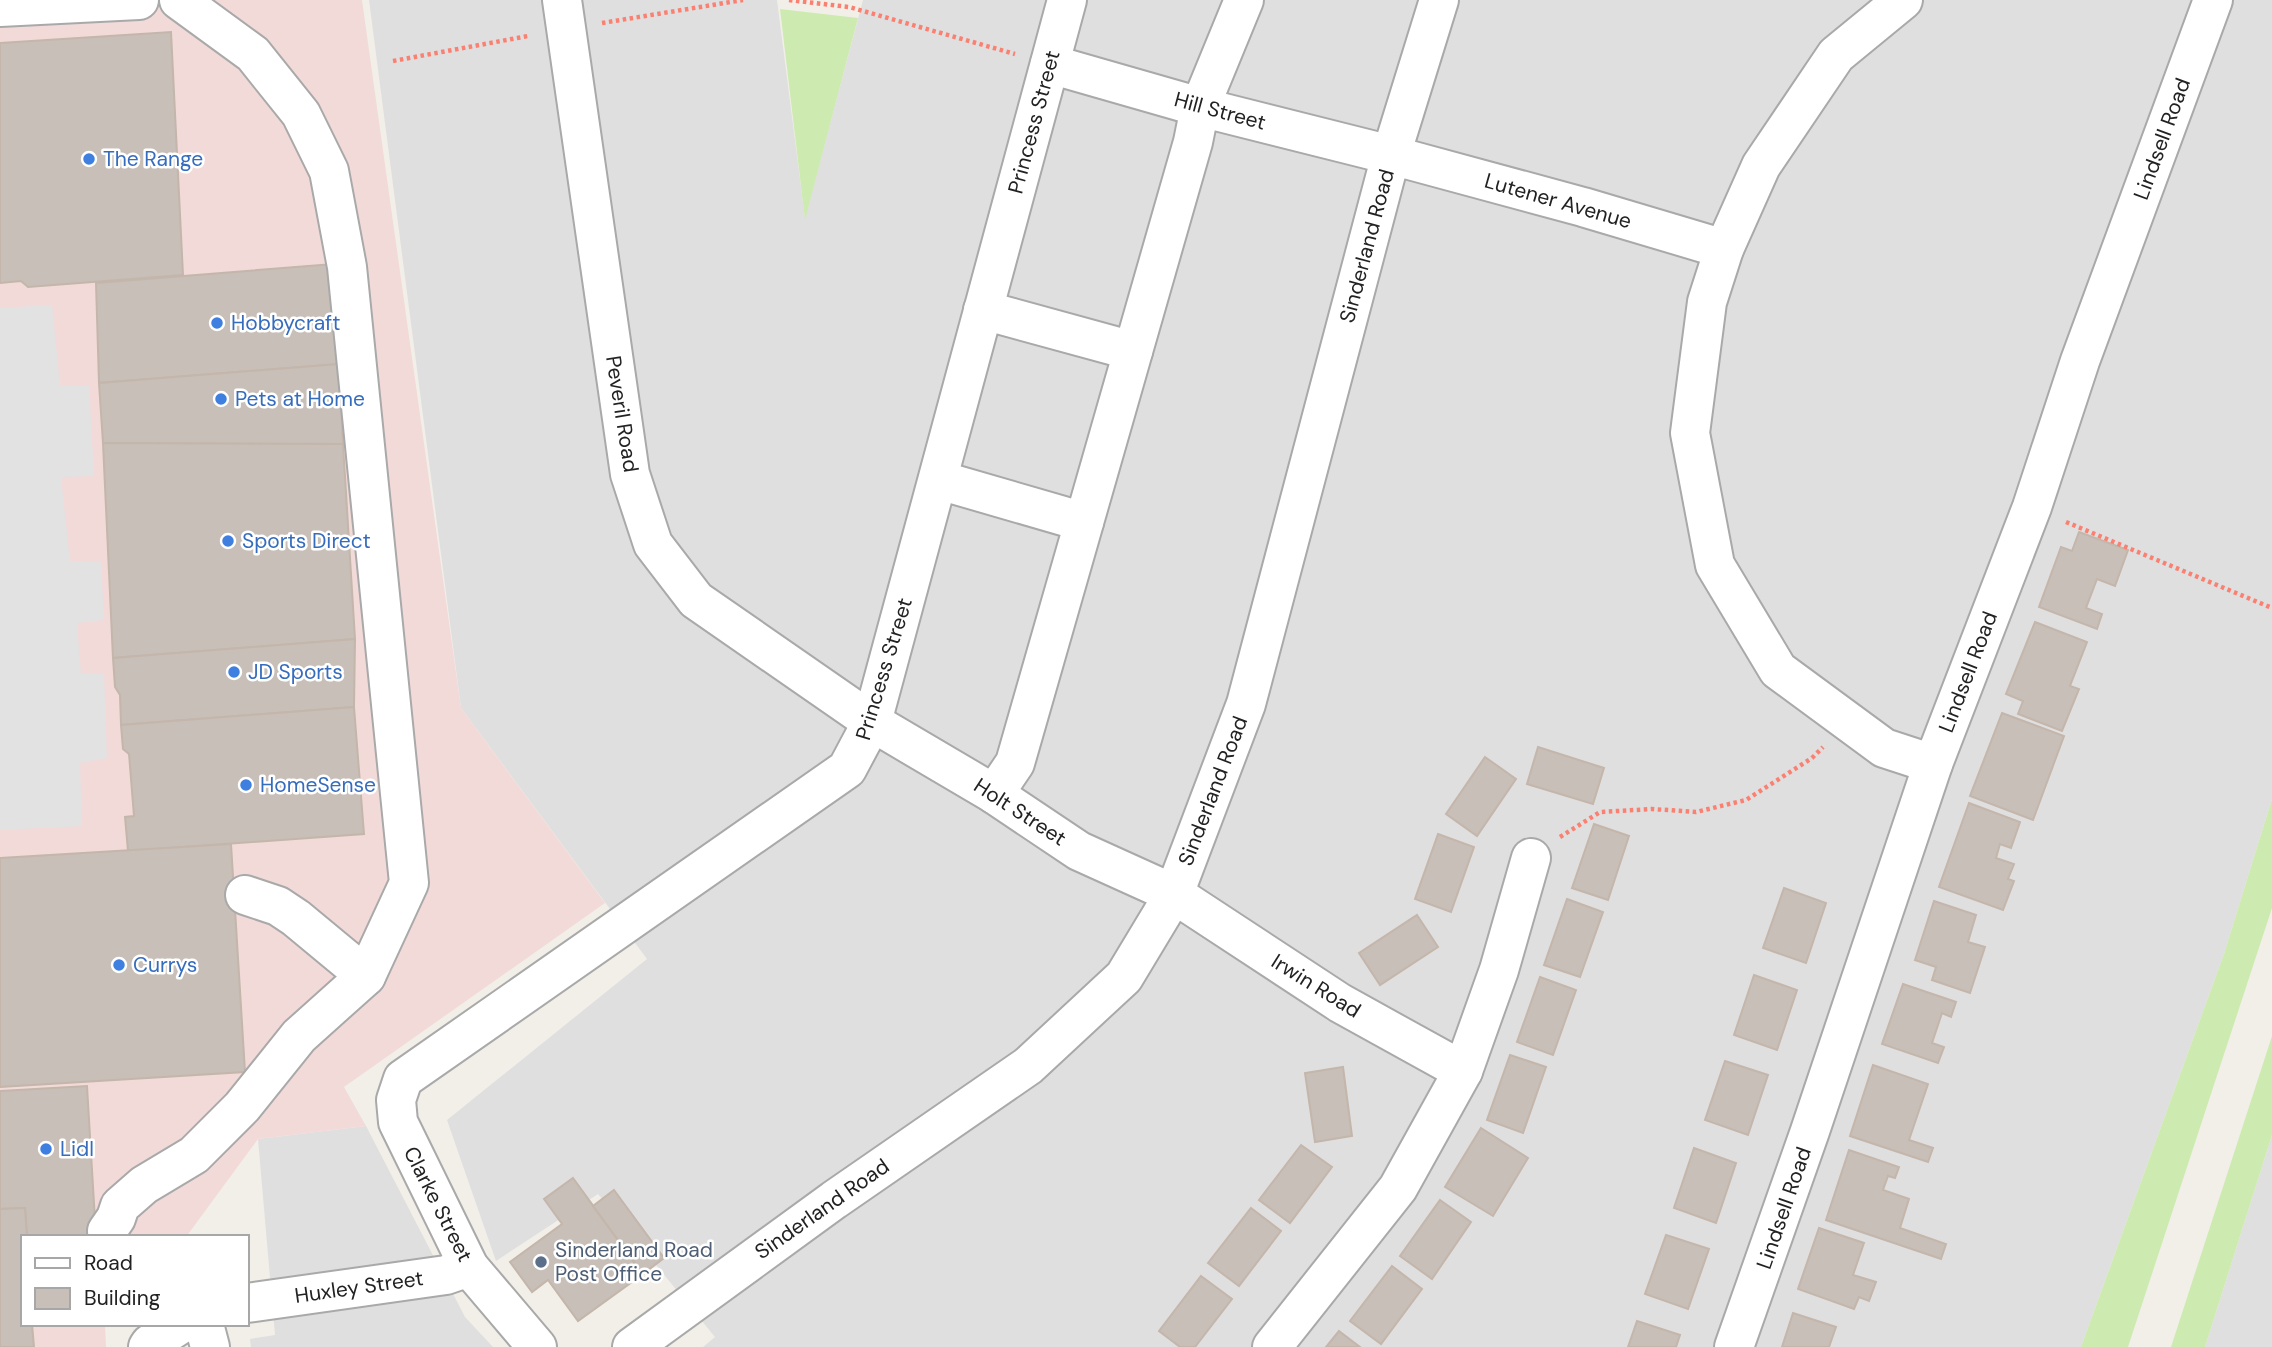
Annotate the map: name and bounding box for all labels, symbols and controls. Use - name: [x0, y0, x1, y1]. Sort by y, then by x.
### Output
- street label: Princess Street: [1001, 47, 1067, 197]
- street label: Lindsell Road: [2127, 74, 2197, 204]
- street label: Hill Street: [1171, 85, 1269, 137]
- place label: The Range: [103, 145, 203, 173]
- marker: The Range: [81, 151, 97, 167]
- street label: Sinderland Road: [1333, 166, 1401, 326]
- street label: Lutener Avenue: [1481, 167, 1635, 235]
- place label: Hobbycraft: [231, 309, 340, 337]
- marker: Hobbycraft: [209, 315, 225, 331]
- street label: Peveril Road: [599, 354, 645, 474]
- place label: Pets at Home: [235, 385, 365, 413]
- marker: Pets at Home: [213, 391, 229, 407]
- place label: Sports Direct: [242, 527, 371, 555]
- marker: Sports Direct: [220, 533, 236, 549]
- street label: Princess Street: [849, 595, 919, 743]
- street label: Lindsell Road: [1932, 607, 2004, 737]
- place label: JD Sports: [248, 658, 343, 686]
- marker: JD Sports: [226, 664, 242, 680]
- street label: Sinderland Road: [1172, 712, 1254, 870]
- place label: HomeSense: [260, 771, 376, 799]
- street label: Holt Street: [968, 772, 1072, 852]
- marker: HomeSense: [238, 777, 254, 793]
- street label: Irwin Road: [1266, 948, 1366, 1024]
- place label: Currys: [133, 951, 197, 979]
- marker: Currys: [111, 957, 127, 973]
- place label: Lidl: [60, 1135, 94, 1163]
- marker: Lidl: [38, 1141, 54, 1157]
- street label: Clarke Street: [397, 1142, 479, 1266]
- street label: Lindsell Road: [1750, 1143, 1818, 1273]
- street label: Sinderland Road: [749, 1152, 895, 1266]
- legend: [21, 1235, 248, 1326]
- place label: Sinderland Road Post Office: [555, 1236, 713, 1288]
- text: Road: [84, 1249, 133, 1277]
- marker: Sinderland Road Post Office: [533, 1254, 549, 1270]
- street label: Huxley Street: [293, 1264, 425, 1310]
- text: Building: [84, 1284, 161, 1312]

